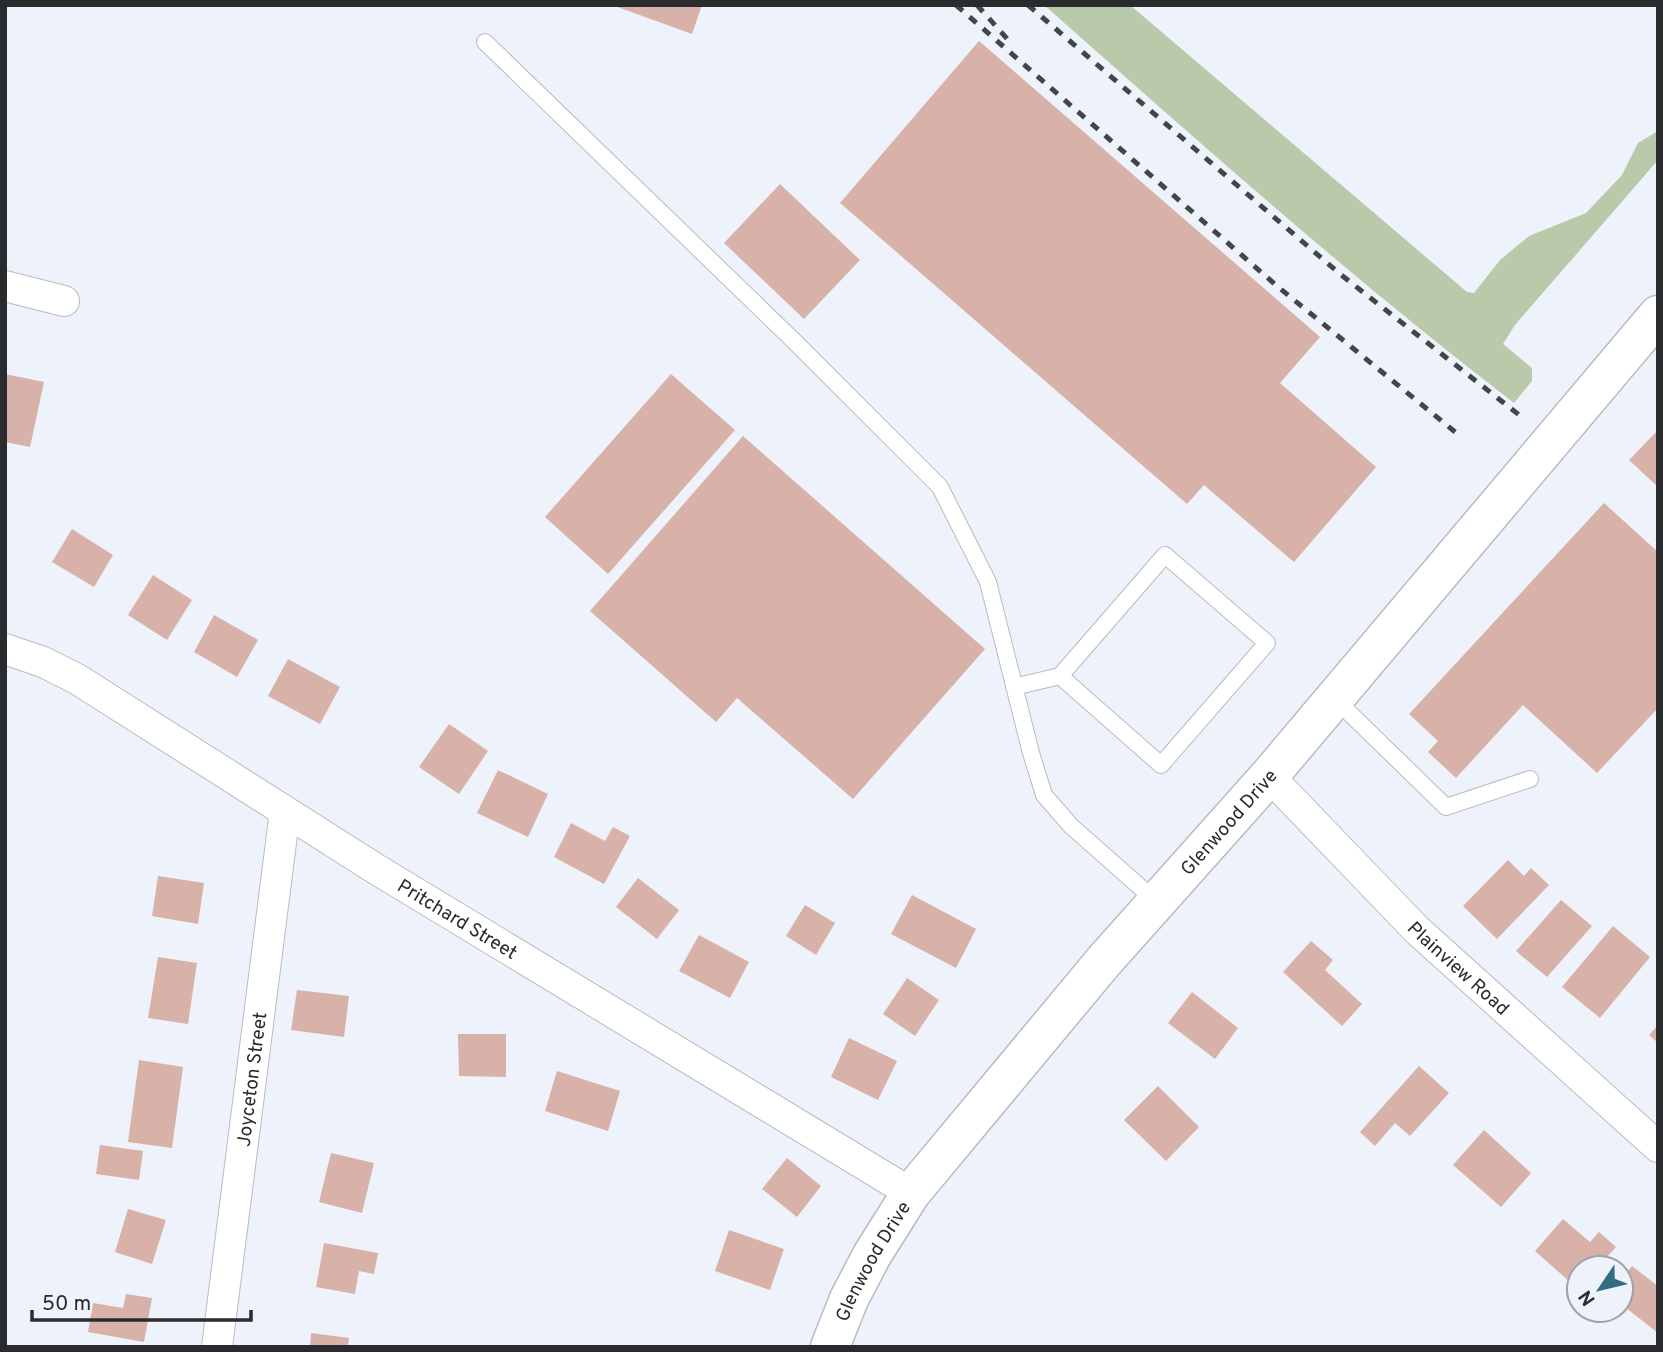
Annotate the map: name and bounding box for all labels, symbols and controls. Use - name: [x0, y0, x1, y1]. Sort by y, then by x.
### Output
- street label: Glenwood Drive: [1176, 765, 1284, 881]
- street label: Pritchard Street: [392, 875, 521, 966]
- street label: Plainview Road: [1401, 917, 1514, 1021]
- street label: Joyceton Street: [233, 1011, 273, 1148]
- street label: Glenwood Drive: [831, 1197, 917, 1325]
- north arrow: [1565, 1254, 1635, 1324]
- scale bar: [32, 1278, 250, 1322]
- text: N: [1574, 1285, 1601, 1310]
- text: 50 m: [42, 1291, 91, 1318]

